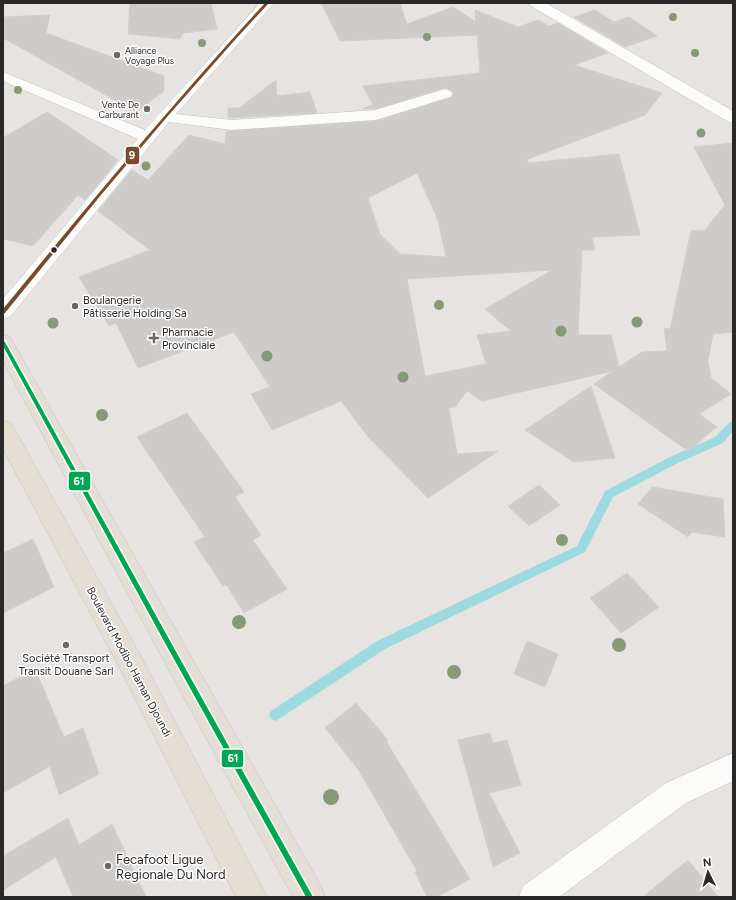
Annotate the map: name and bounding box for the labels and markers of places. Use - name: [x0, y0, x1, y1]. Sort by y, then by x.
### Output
- place label: Alliance Voyage Plus: [125, 45, 174, 66]
- marker: Alliance Voyage Plus: [112, 50, 122, 60]
- place label: Vente De Carburant: [99, 99, 140, 120]
- marker: Vente De Carburant: [142, 104, 152, 114]
- unlabelled marker: [49, 245, 59, 255]
- place label: Boulangerie Pâtisserie Holding Sa: [83, 294, 187, 320]
- marker: Boulangerie Pâtisserie Holding Sa: [70, 301, 80, 311]
- place label: Pharmacie Provinciale: [162, 326, 215, 352]
- marker: Pharmacie Provinciale: [149, 333, 159, 343]
- marker: Société Transport Transit Douane Sarl: [61, 640, 71, 650]
- place label: Société Transport Transit Douane Sarl: [19, 652, 113, 678]
- place label: Fecafoot Ligue Regionale Du Nord: [116, 852, 226, 882]
- marker: Fecafoot Ligue Regionale Du Nord: [103, 861, 113, 871]

